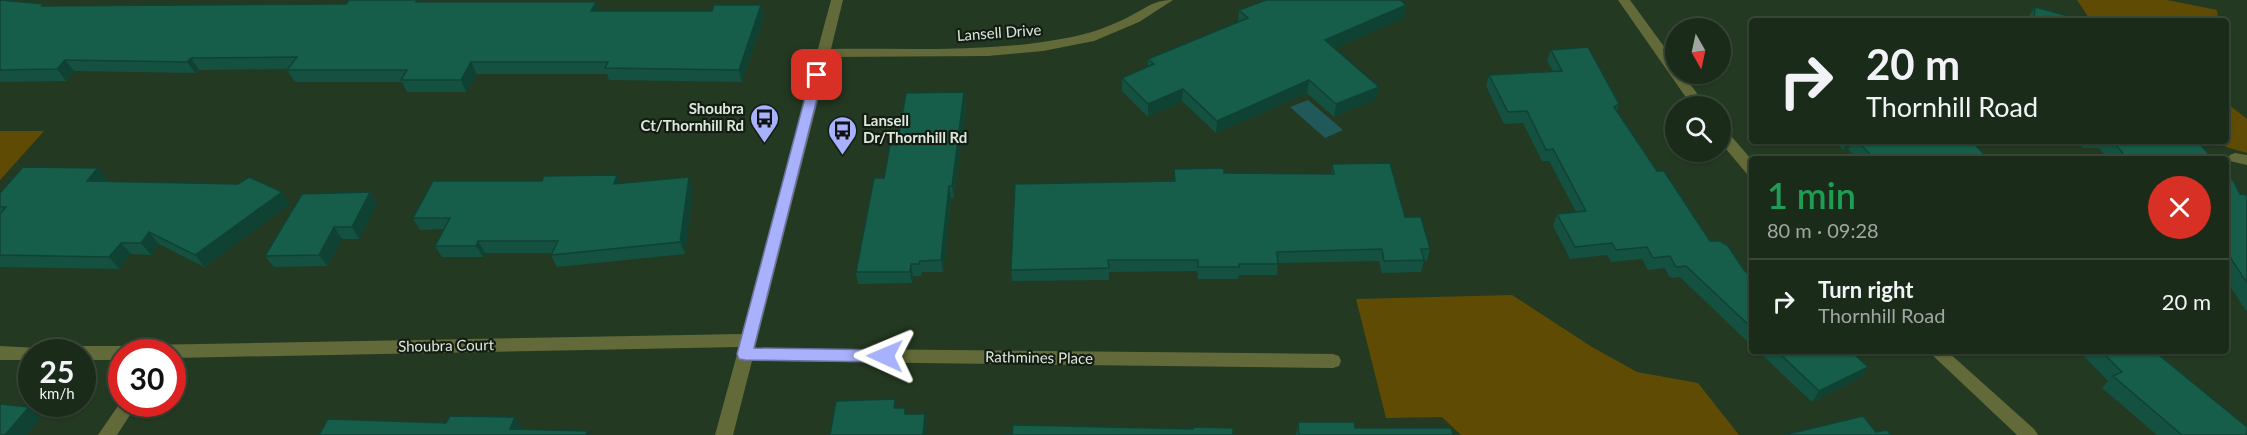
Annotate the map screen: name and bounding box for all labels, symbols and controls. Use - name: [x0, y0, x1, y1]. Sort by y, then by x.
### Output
- north arrow: [1665, 18, 1731, 84]
- map controls: [1665, 18, 1731, 162]
- street label: Lansell Drive: [956, 20, 1042, 44]
- text: 20 m: [1866, 39, 1960, 89]
- icon: right: [1767, 42, 1845, 120]
- pin: [791, 49, 842, 100]
- icon: arrive: [800, 58, 833, 91]
- text: Thornhill Road: [1866, 90, 2038, 123]
- button: search: [1665, 96, 1731, 162]
- place label: Shoubra Ct/Thornhill Rd: [641, 99, 744, 134]
- bus stop icon: Shoubra Ct/Thornhill Rd: [749, 102, 781, 144]
- place label: Lansell Dr/Thornhill Rd: [863, 111, 967, 146]
- bus stop icon: Lansell Dr/Thornhill Rd: [826, 114, 858, 156]
- text: 1 min: [1767, 173, 1856, 217]
- button: close: [2148, 176, 2211, 239]
- text: 80 m · 09:28: [1767, 218, 1879, 242]
- text: Turn right: [1818, 276, 1913, 303]
- icon: right: [1767, 285, 1800, 318]
- text: 20 m: [2162, 288, 2211, 315]
- text: Thornhill Road: [1818, 303, 1945, 327]
- position arrow: [853, 324, 917, 388]
- street label: Shoubra Court: [398, 335, 495, 355]
- speed limit sign: 30: [108, 339, 186, 417]
- street label: Rathmines Place: [985, 347, 1093, 367]
- text: 25: [40, 353, 74, 389]
- text: km/h: [39, 384, 75, 402]

